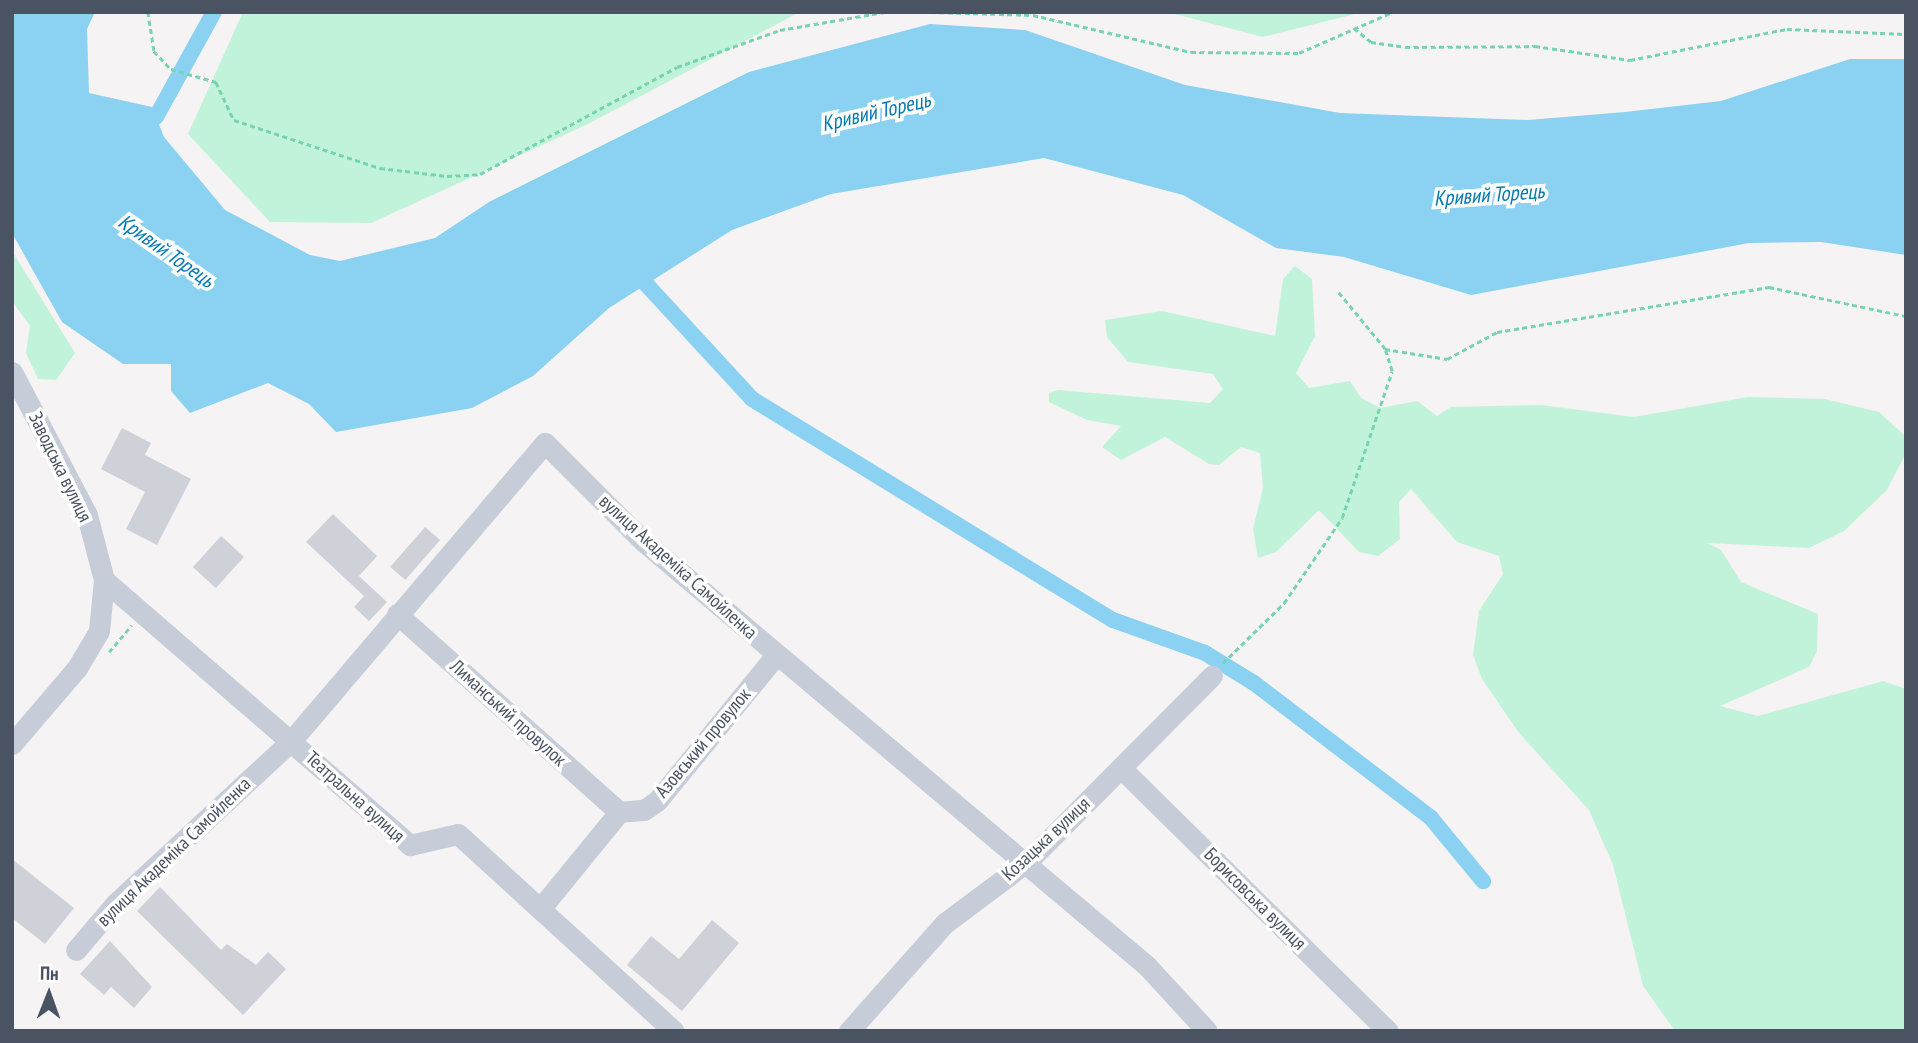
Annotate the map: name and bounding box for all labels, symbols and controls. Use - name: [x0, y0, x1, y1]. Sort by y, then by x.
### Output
- water label: Кривий Торець: [819, 87, 933, 137]
- water label: Кривий Торець: [1433, 179, 1545, 211]
- water label: Кривий Торець: [113, 209, 219, 293]
- street label: Заводська вулиця: [24, 408, 96, 526]
- street label: вулиця Академіка Самойленка: [594, 490, 762, 644]
- street label: Лиманський провулок: [445, 655, 571, 771]
- street label: Азовський провулок: [651, 684, 755, 802]
- street label: Театральна вулиця: [301, 747, 409, 847]
- street label: вулиця Академіка Самойленка: [92, 773, 256, 931]
- street label: Козацька вулиця: [997, 793, 1095, 885]
- street label: Борисовська вулиця: [1199, 843, 1311, 955]
- north arrow: [14, 959, 84, 1029]
- text: Пн: [40, 961, 59, 985]

